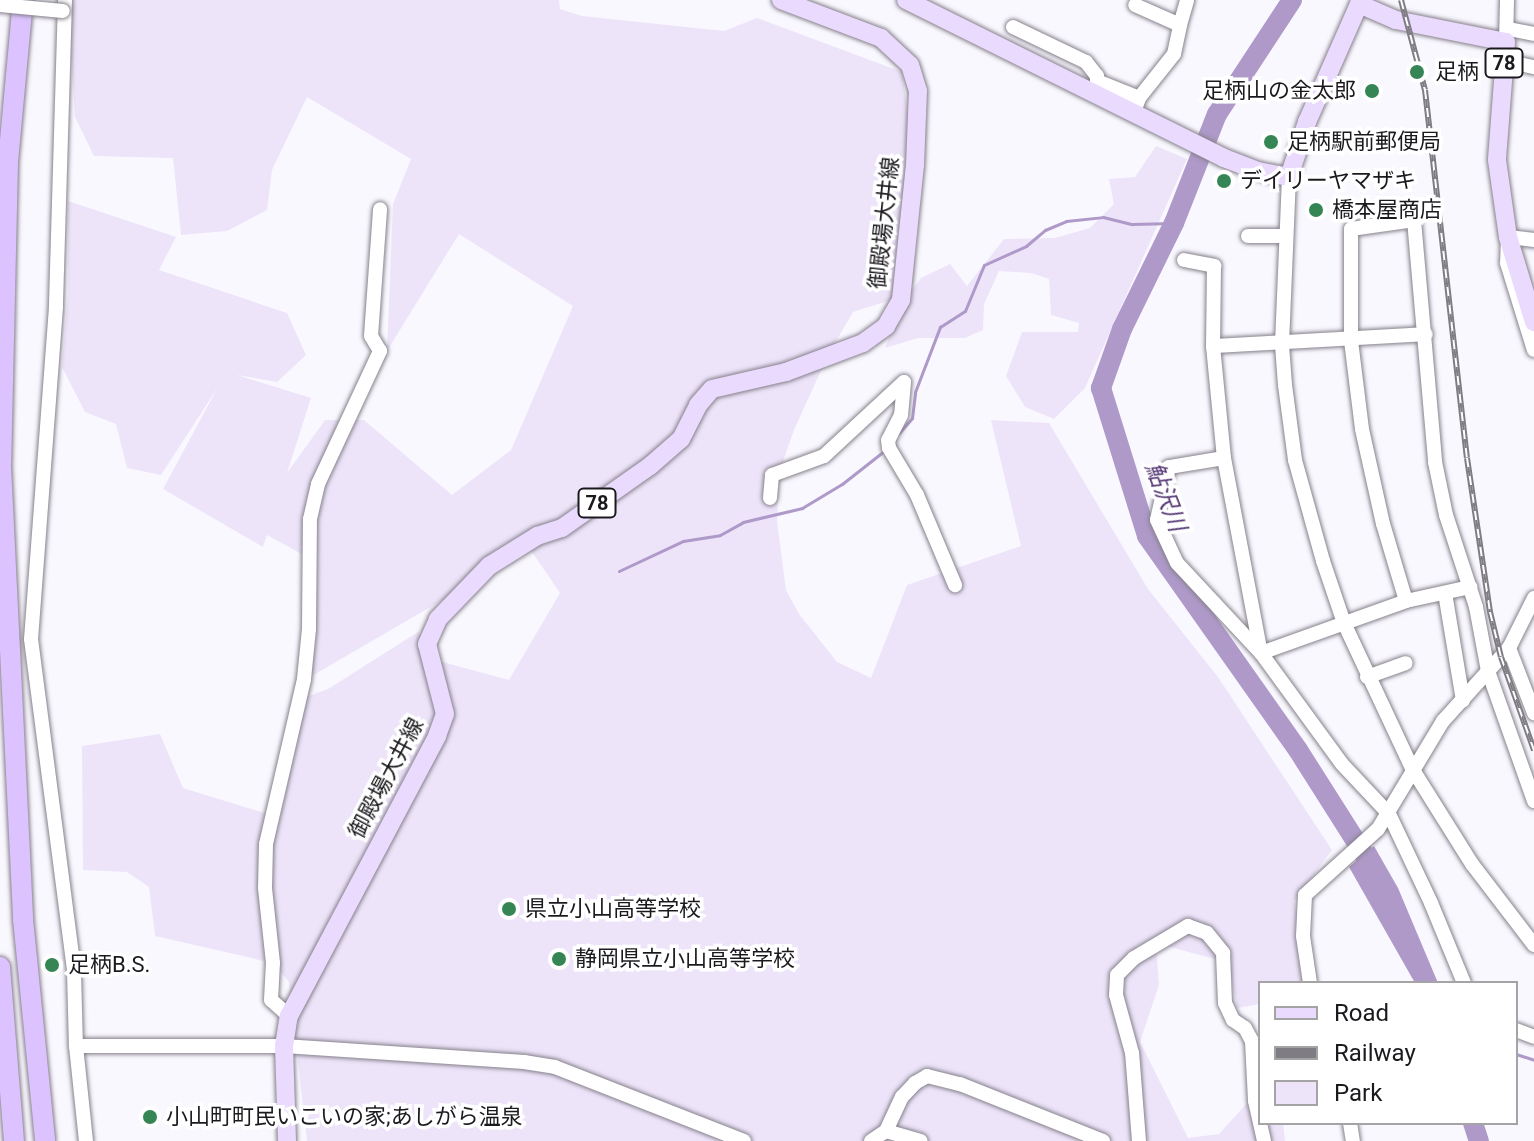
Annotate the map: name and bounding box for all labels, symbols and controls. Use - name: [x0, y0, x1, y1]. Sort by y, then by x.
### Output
- road number: 78: [1484, 47, 1524, 79]
- place label: 足柄: [1435, 59, 1479, 85]
- marker: 足柄: [1406, 61, 1428, 83]
- place label: 足柄山の金太郎: [1202, 78, 1356, 104]
- marker: 足柄山の金太郎: [1363, 82, 1381, 100]
- place label: 足柄駅前郵便局: [1287, 129, 1441, 155]
- marker: 足柄駅前郵便局: [1262, 133, 1280, 151]
- street label: 御殿場大井線: [864, 156, 904, 290]
- place label: デイリーヤマザキ: [1240, 168, 1416, 194]
- marker: デイリーヤマザキ: [1215, 172, 1233, 190]
- place label: 橋本屋商店: [1332, 197, 1442, 223]
- marker: 橋本屋商店: [1307, 201, 1325, 219]
- water label: 鮎沢川: [1139, 458, 1191, 536]
- road number: 78: [577, 487, 617, 519]
- street label: 御殿場大井線: [343, 714, 429, 842]
- place label: 県立小山高等学校: [525, 896, 701, 922]
- marker: 県立小山高等学校: [500, 900, 518, 918]
- place label: 静岡県立小山高等学校: [575, 946, 795, 972]
- marker: 静岡県立小山高等学校: [550, 950, 568, 968]
- place label: 足柄B.S.: [68, 952, 150, 978]
- marker: 足柄B.S.: [43, 956, 61, 974]
- legend: [1258, 981, 1518, 1125]
- text: Road: [1334, 999, 1389, 1027]
- text: Railway: [1334, 1039, 1416, 1067]
- text: Park: [1334, 1079, 1382, 1107]
- place label: 小山町町民いこいの家;あしがら温泉: [166, 1104, 523, 1130]
- marker: 小山町町民いこいの家;あしがら温泉: [141, 1108, 159, 1126]

